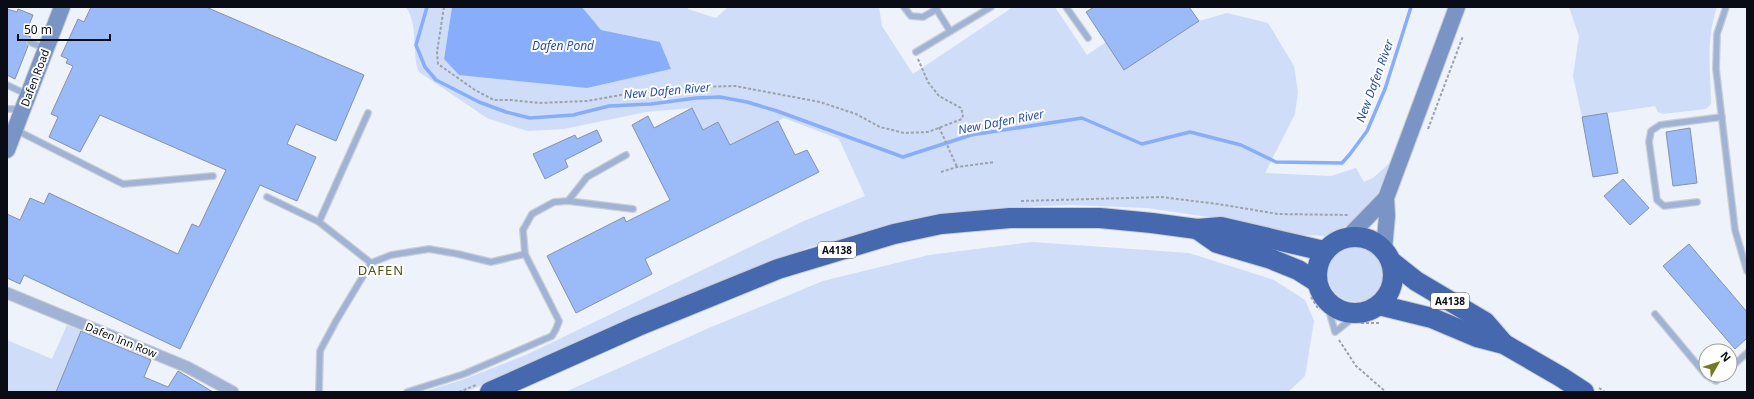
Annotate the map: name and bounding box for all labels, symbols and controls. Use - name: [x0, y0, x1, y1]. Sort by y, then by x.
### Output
- scale bar: [18, 16, 110, 42]
- text: 50 m: [24, 21, 52, 38]
- water label: New Dafen River: [1352, 36, 1398, 125]
- water label: Dafen Pond: [532, 37, 595, 54]
- street label: Dafen Road: [17, 47, 52, 109]
- water label: New Dafen River: [623, 78, 712, 103]
- water label: New Dafen River: [957, 105, 1046, 138]
- road number: A4138: [818, 242, 856, 258]
- district label: DAFEN: [358, 261, 404, 279]
- road number: A4138: [1431, 293, 1469, 309]
- street label: Dafen Inn Row: [83, 318, 160, 361]
- north arrow: [1698, 343, 1738, 383]
- text: N: [1718, 348, 1735, 365]

